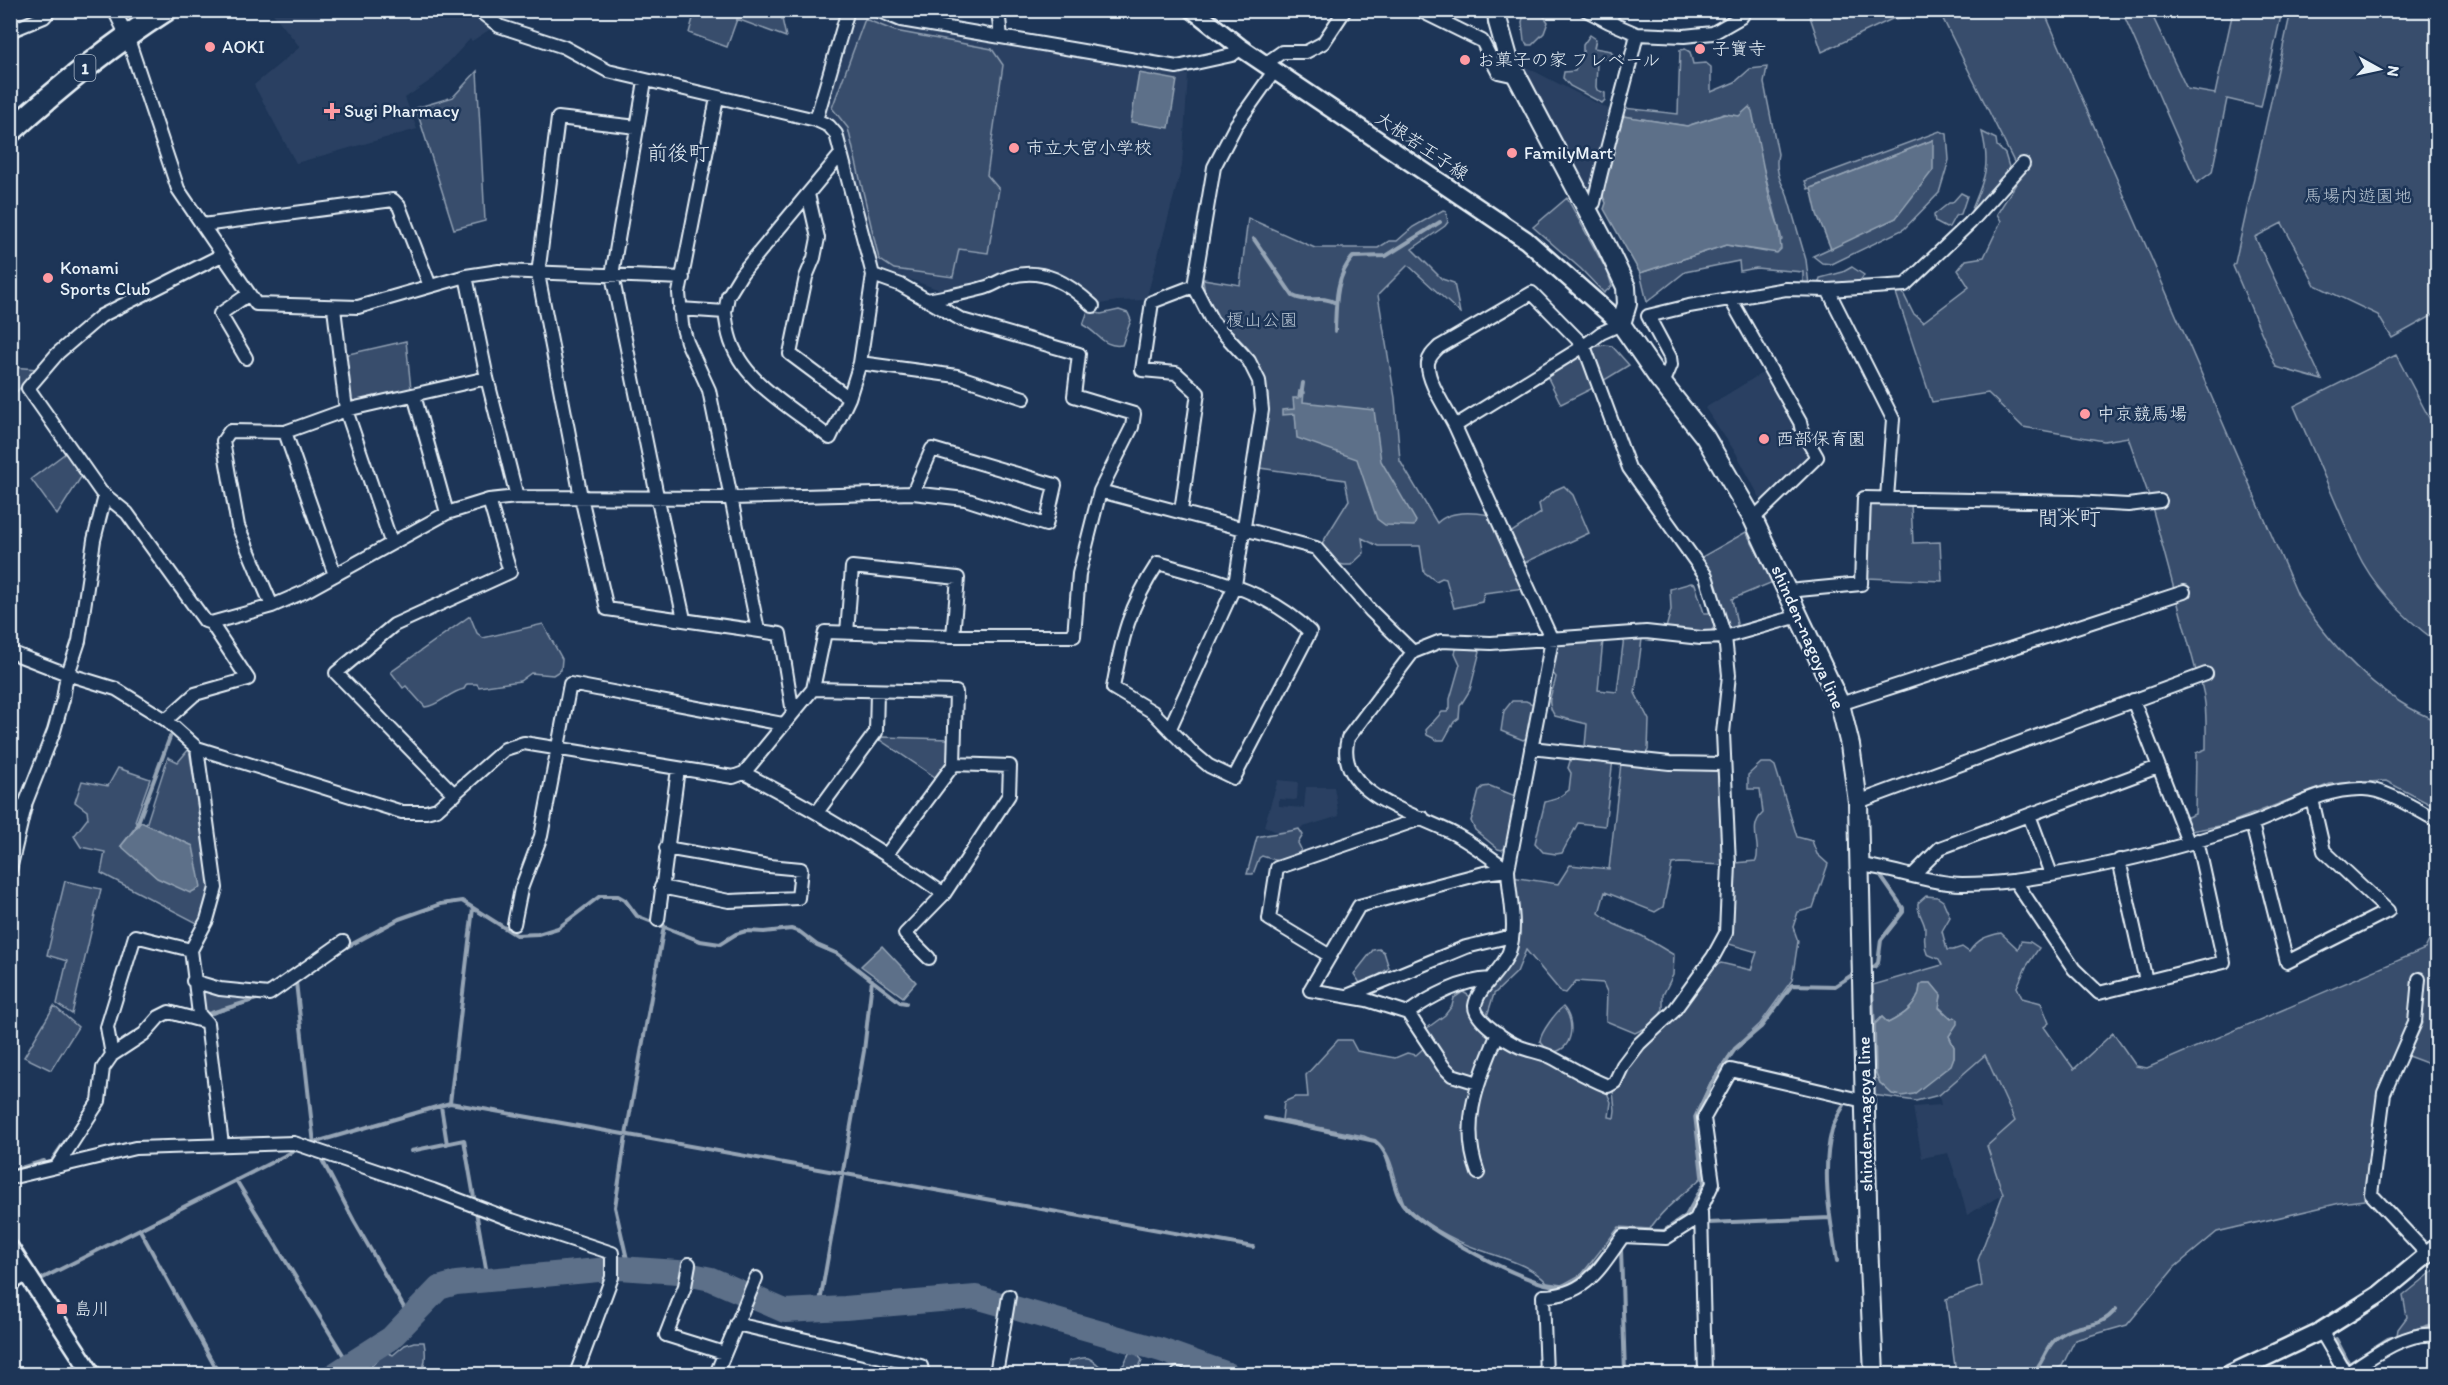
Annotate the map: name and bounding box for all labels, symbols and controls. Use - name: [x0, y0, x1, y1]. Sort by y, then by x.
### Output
- place label: AOKI: [222, 36, 265, 58]
- place label: 子寶寺: [1712, 38, 1766, 60]
- north arrow: [2349, 39, 2409, 99]
- marker: AOKI: [203, 40, 217, 54]
- marker: 子寶寺: [1693, 42, 1707, 56]
- place label: お菓子の家 フレベール: [1477, 49, 1660, 71]
- marker: お菓子の家 フレベール: [1458, 53, 1472, 67]
- road number: 1: [74, 55, 96, 81]
- text: N: [2383, 64, 2404, 78]
- place label: Sugi Pharmacy: [344, 100, 460, 122]
- marker: Sugi Pharmacy: [325, 104, 339, 118]
- street label: 大根若王子線: [1371, 107, 1473, 185]
- place label: 市立大宮小学校: [1026, 137, 1152, 159]
- district label: 前後町: [647, 140, 710, 165]
- marker: 市立大宮小学校: [1007, 141, 1021, 155]
- place label: FamilyMart: [1524, 142, 1613, 164]
- marker: FamilyMart: [1505, 146, 1519, 160]
- park label: 馬場内遊園地: [2304, 185, 2412, 207]
- place label: Konami Sports Club: [60, 257, 151, 300]
- marker: Konami Sports Club: [41, 271, 55, 285]
- park label: 榎山公園: [1226, 309, 1298, 331]
- place label: 中京競馬場: [2097, 403, 2187, 425]
- marker: 中京競馬場: [2078, 407, 2092, 421]
- place label: 西部保育園: [1776, 428, 1866, 450]
- marker: 西部保育園: [1757, 432, 1771, 446]
- district label: 間米町: [2038, 505, 2101, 530]
- street label: shinden-nagoya line: [1766, 562, 1850, 712]
- street label: shinden-nagoya line: [1853, 1036, 1877, 1192]
- place label: 島川: [74, 1298, 110, 1320]
- marker: 島川: [55, 1302, 69, 1316]

